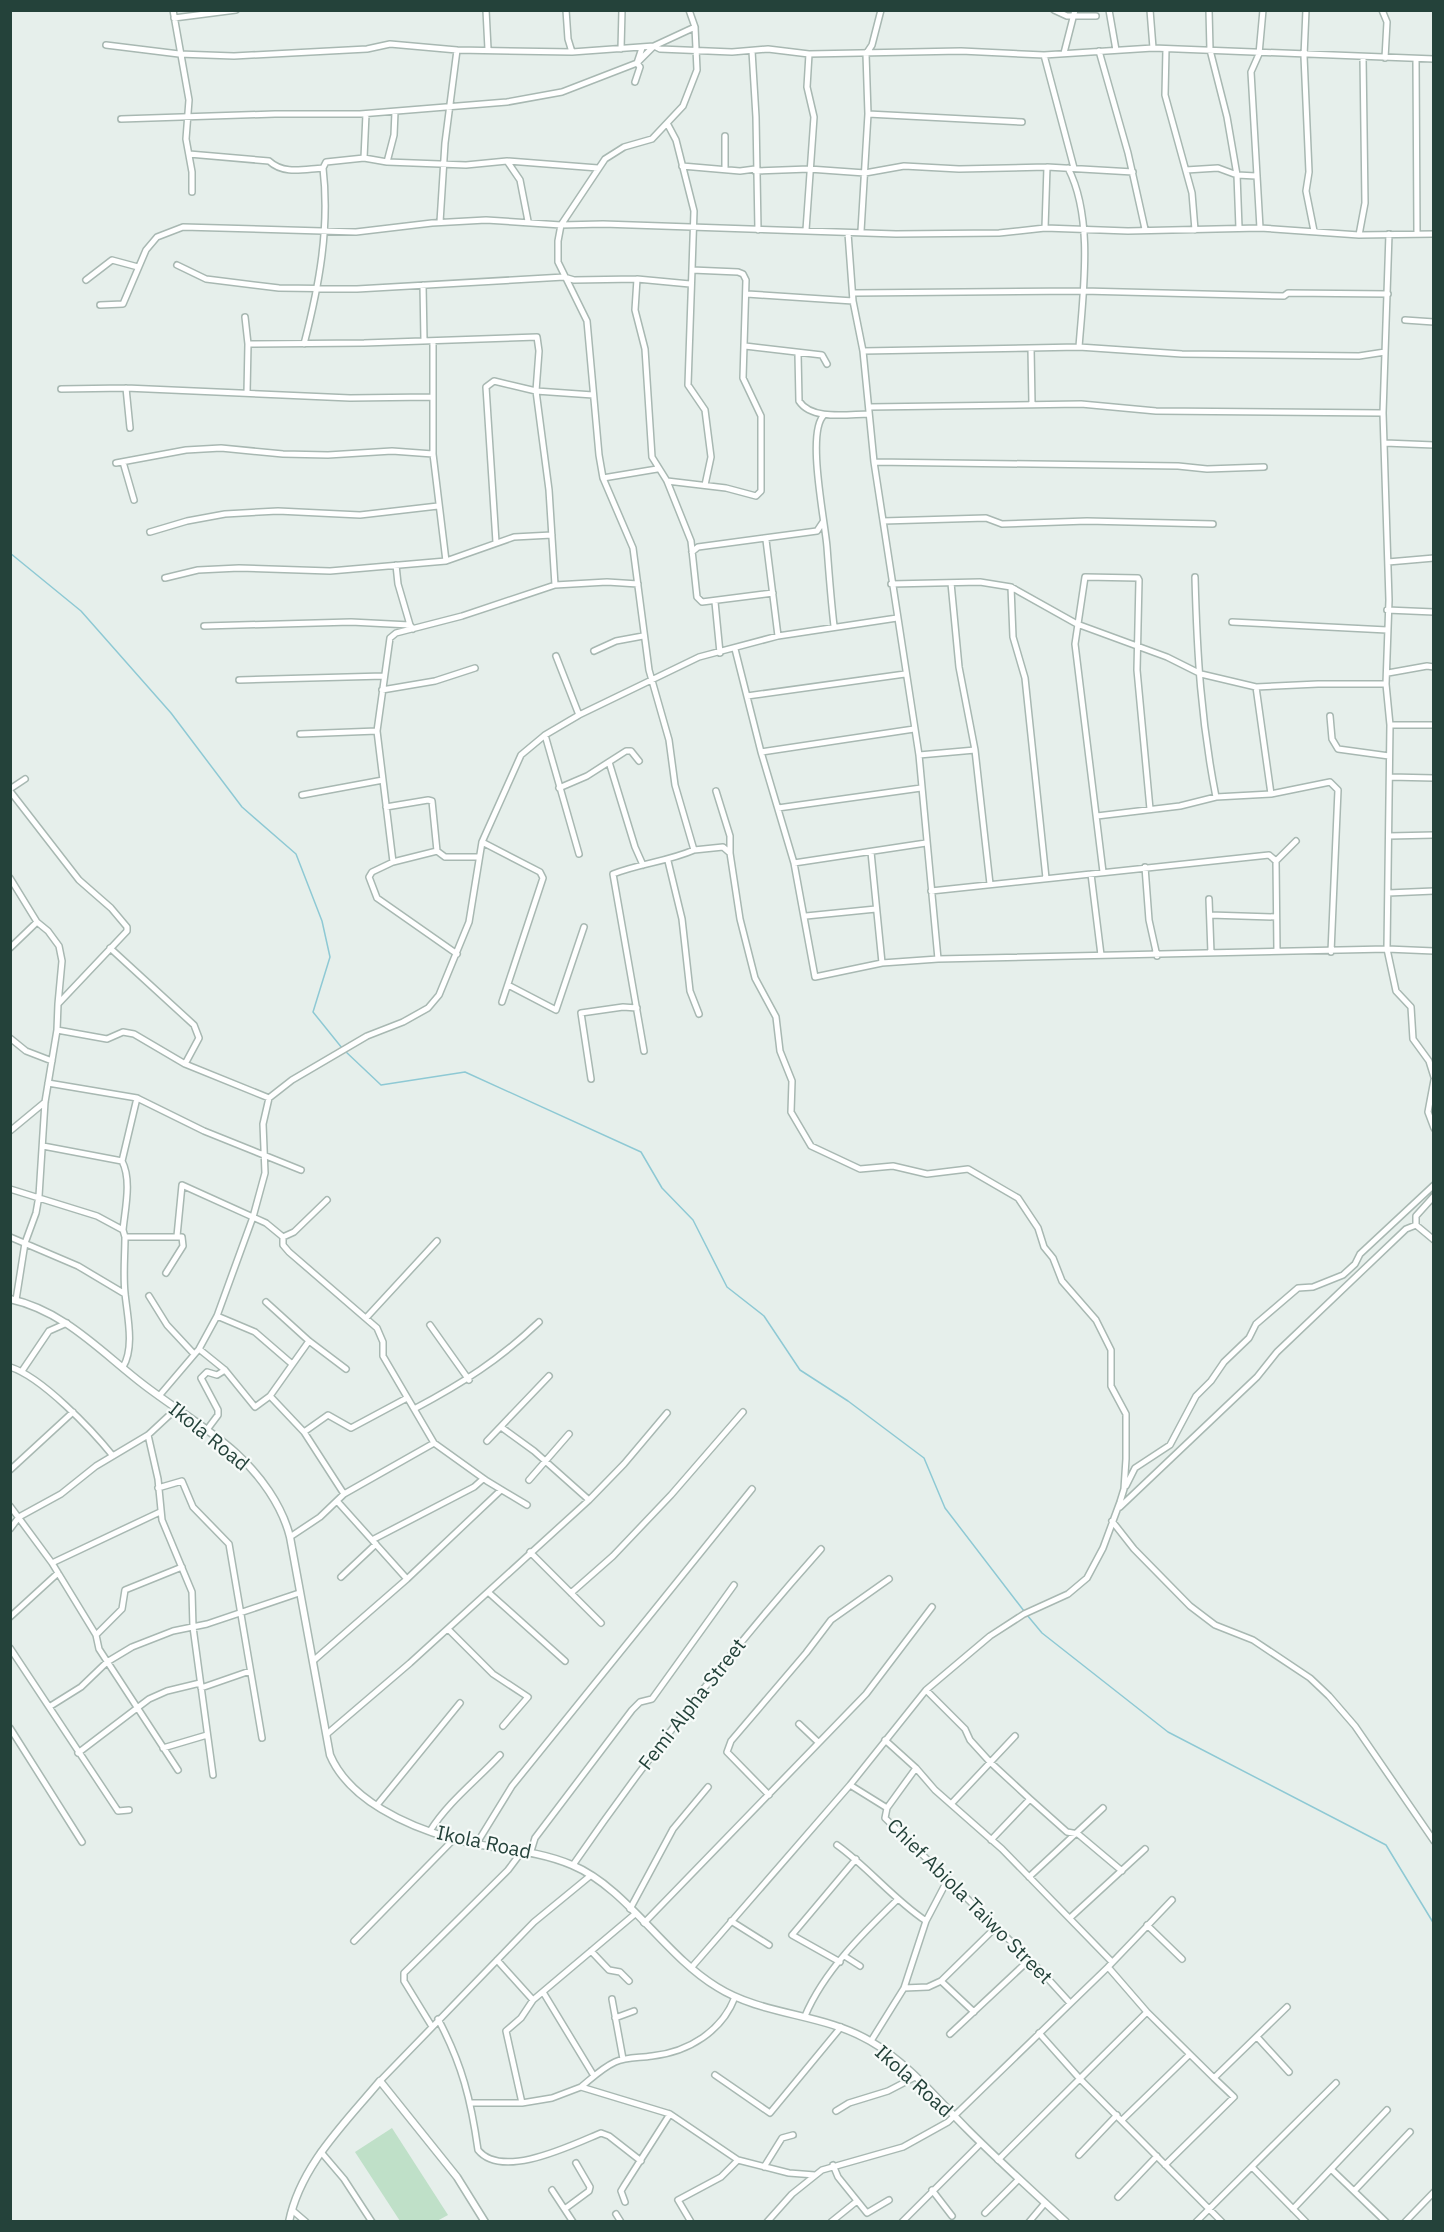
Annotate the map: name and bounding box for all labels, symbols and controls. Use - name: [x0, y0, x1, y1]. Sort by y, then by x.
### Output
- street label: Ikola Road: [163, 1395, 255, 1476]
- street label: Femi Alpha Street: [632, 1632, 752, 1775]
- street label: Chief Abiola Taiwo Street: [882, 1812, 1059, 1989]
- street label: Ikola Road: [434, 1818, 534, 1865]
- street label: Ikola Road: [870, 2038, 959, 2123]

